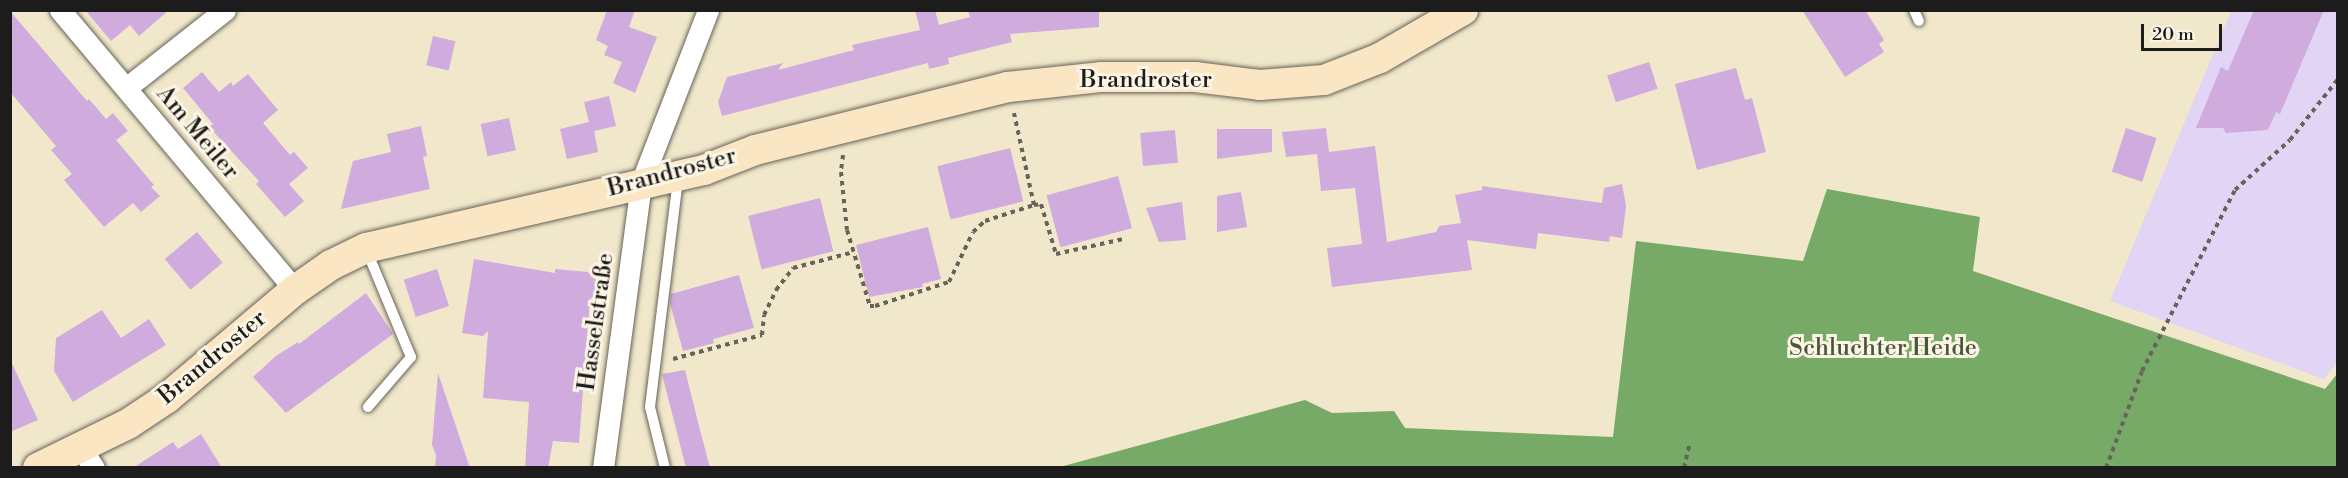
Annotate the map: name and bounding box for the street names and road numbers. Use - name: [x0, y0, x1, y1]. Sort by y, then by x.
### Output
- street label: Brandroster: [1080, 67, 1212, 95]
- street label: Am Meiler: [150, 80, 244, 186]
- street label: Brandroster: [604, 142, 740, 204]
- street label: Hasselstraße: [573, 251, 621, 393]
- street label: Brandroster: [153, 304, 273, 412]

